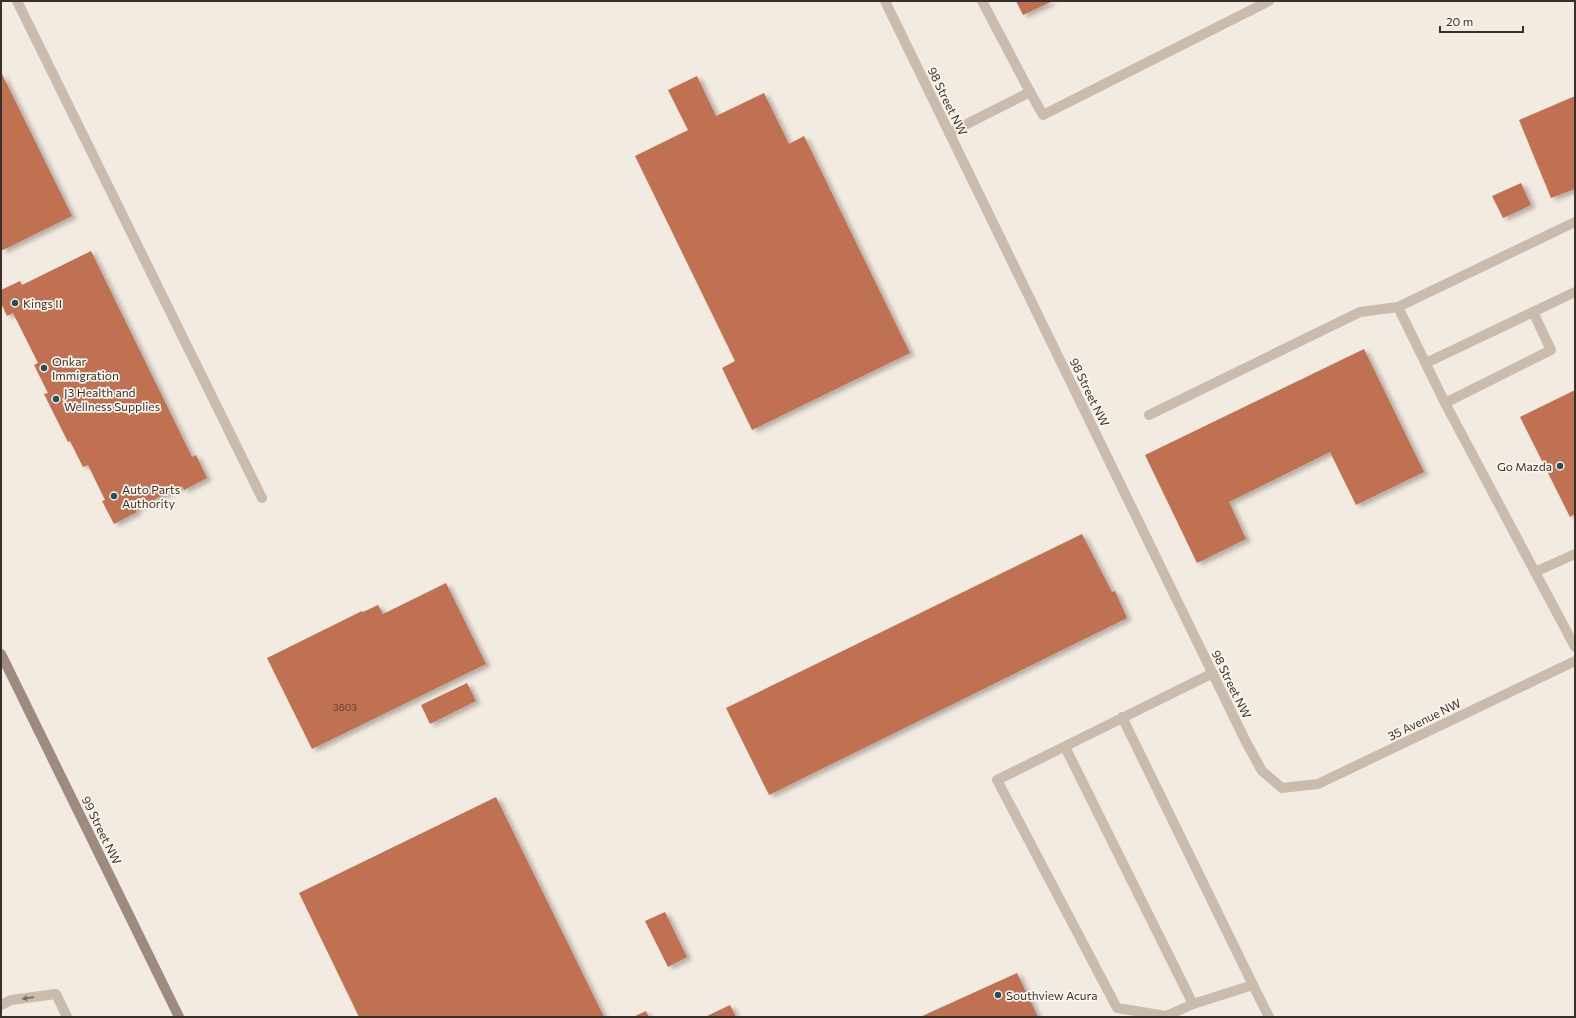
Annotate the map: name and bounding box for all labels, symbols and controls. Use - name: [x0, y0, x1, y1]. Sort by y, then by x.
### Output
- scale bar: [1440, 8, 1523, 34]
- text: 20 m: [1446, 14, 1473, 28]
- street label: 98 Street NW: [925, 65, 971, 137]
- place label: Kings II: [23, 296, 62, 310]
- marker: Kings II: [10, 298, 20, 308]
- place label: Onkar Immigration: [52, 354, 119, 382]
- street label: 98 Street NW: [1067, 356, 1113, 428]
- marker: Onkar Immigration: [39, 363, 49, 373]
- place label: J3 Health and Wellness Supplies: [64, 385, 160, 413]
- marker: J3 Health and Wellness Supplies: [51, 394, 61, 404]
- place label: Go Mazda: [1497, 459, 1552, 473]
- marker: Go Mazda: [1555, 461, 1565, 471]
- place label: Auto Parts Authority: [122, 482, 180, 510]
- marker: Auto Parts Authority: [109, 491, 119, 501]
- street label: 98 Street NW: [1209, 648, 1255, 720]
- street label: 35 Avenue NW: [1385, 695, 1463, 743]
- house number: 3603: [333, 701, 357, 713]
- street label: 99 Street NW: [79, 794, 125, 866]
- place label: Southview Acura: [1006, 988, 1098, 1002]
- marker: Southview Acura: [993, 990, 1003, 1000]
- one-way arrow: [22, 995, 34, 1001]

